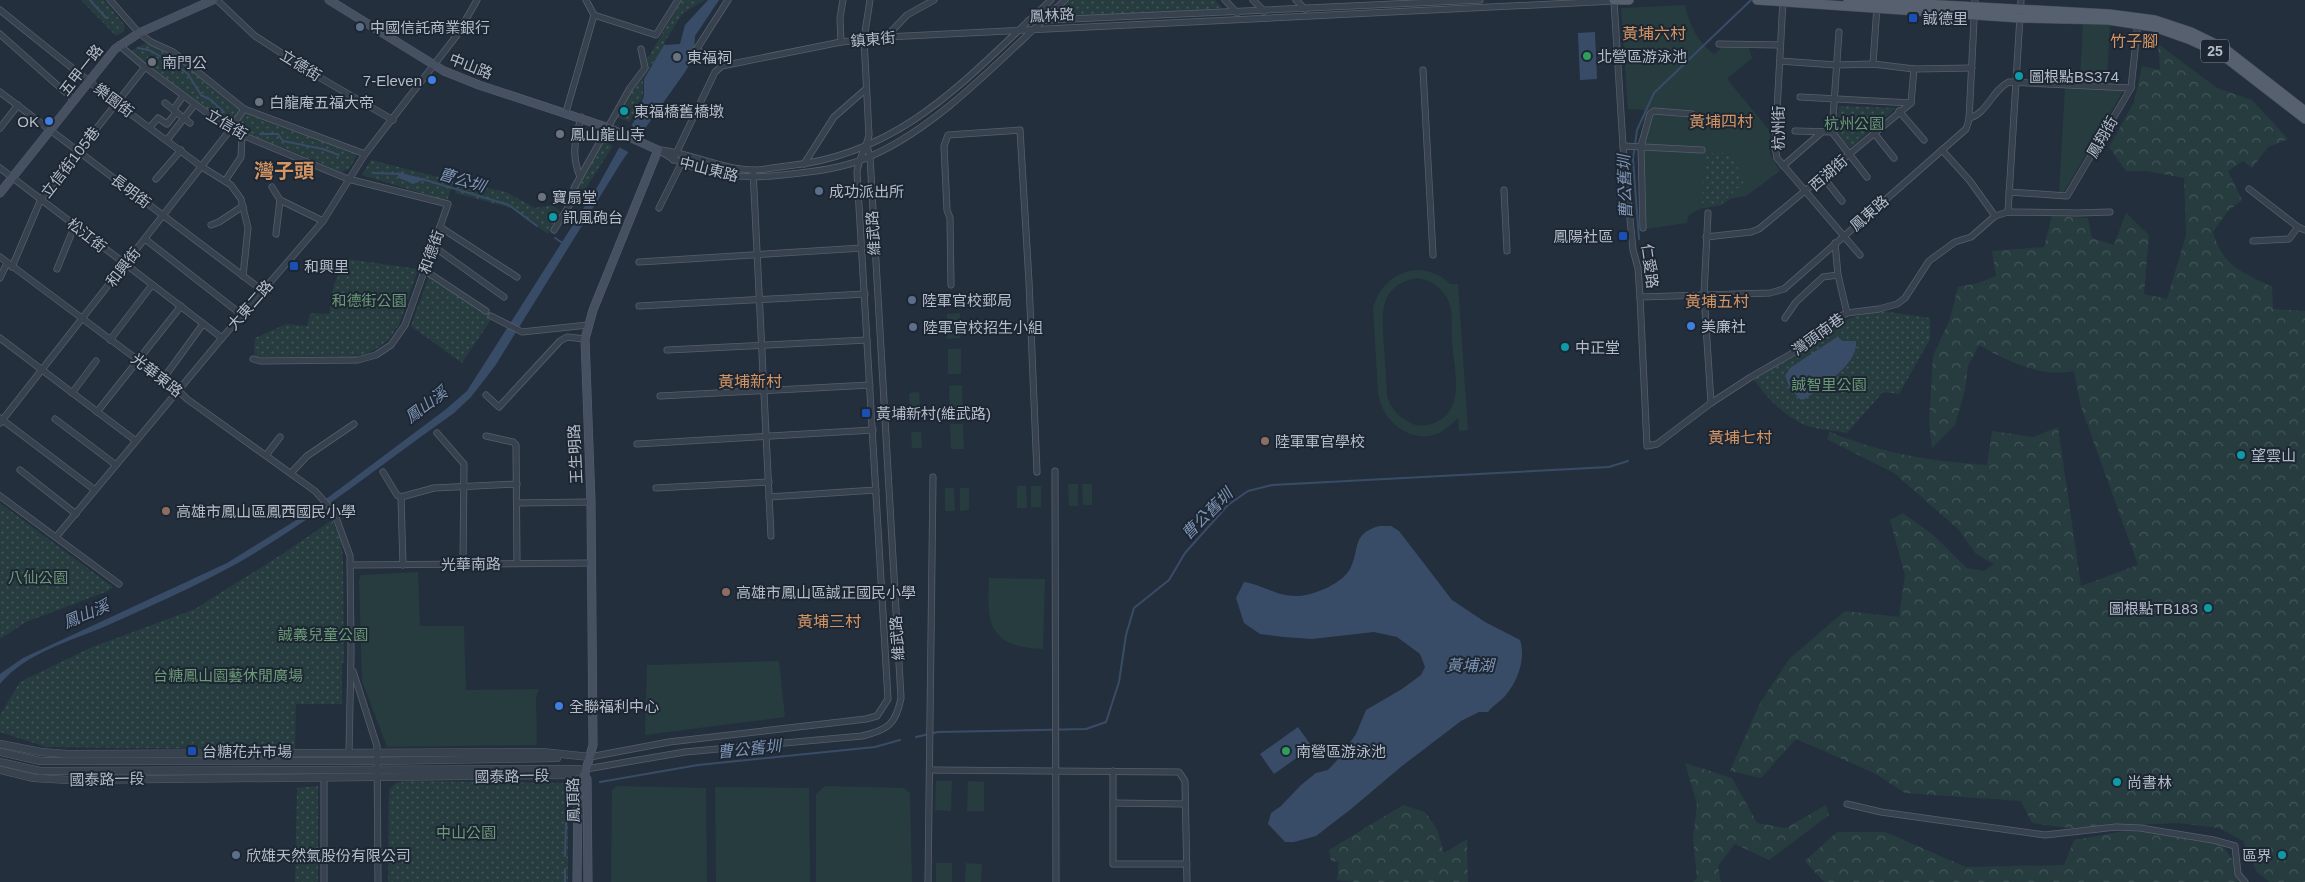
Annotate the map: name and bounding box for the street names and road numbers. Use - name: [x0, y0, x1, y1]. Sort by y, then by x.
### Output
- street label: 鳳林路: [1029, 5, 1075, 25]
- street label: 鎮東街: [850, 29, 896, 49]
- road number: 25: [2201, 40, 2229, 62]
- street label: 五甲一路: [56, 41, 106, 99]
- street label: 立德街: [277, 46, 325, 84]
- street label: 中山路: [447, 50, 495, 82]
- street label: 樂園街: [91, 80, 137, 120]
- street label: 立信街: [203, 105, 251, 143]
- street label: 杭州街: [1770, 105, 1787, 151]
- street label: 鳳翔街: [2083, 113, 2121, 161]
- street label: 立信街105巷: [37, 123, 103, 201]
- street label: 西湖街: [1805, 152, 1851, 194]
- street label: 中山東路: [678, 153, 740, 185]
- street label: 長明街: [108, 171, 154, 211]
- street label: 鳳東路: [1846, 192, 1892, 234]
- street label: 維武路: [863, 210, 883, 256]
- street label: 松江街: [64, 214, 110, 256]
- street label: 和德街: [415, 228, 447, 276]
- street label: 仁愛路: [1638, 243, 1662, 289]
- street label: 和興街: [102, 244, 144, 290]
- street label: 大東二路: [224, 277, 276, 333]
- street label: 灣頭南巷: [1789, 309, 1847, 359]
- street label: 光華東路: [128, 350, 186, 400]
- street label: 王生明路: [565, 424, 585, 484]
- street label: 光華南路: [441, 555, 501, 573]
- street label: 維武路: [887, 615, 907, 661]
- street label: 國泰路一段: [474, 767, 550, 785]
- street label: 國泰路一段: [69, 770, 145, 788]
- street label: 鳳頂路: [564, 777, 582, 823]

